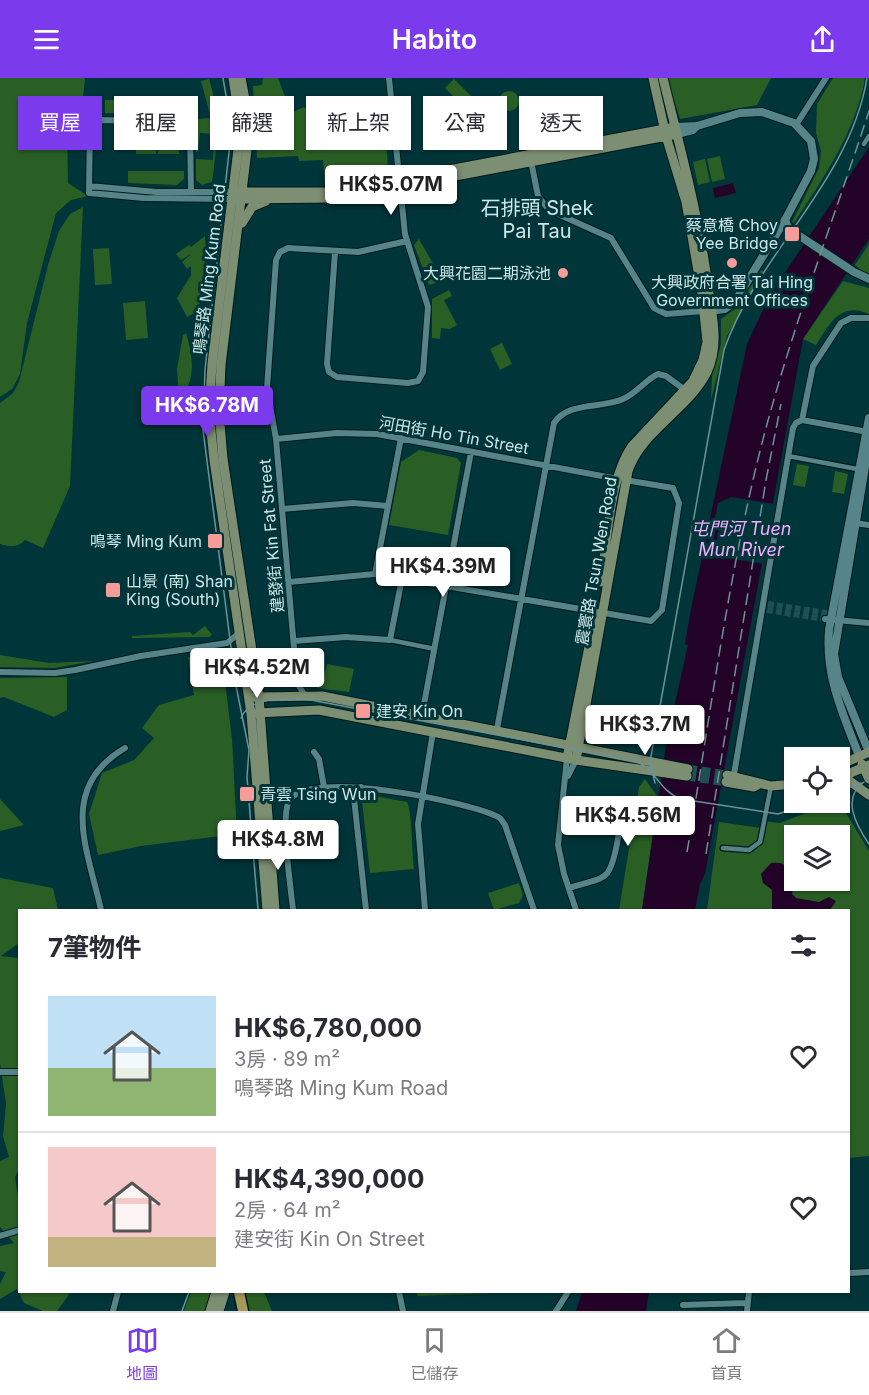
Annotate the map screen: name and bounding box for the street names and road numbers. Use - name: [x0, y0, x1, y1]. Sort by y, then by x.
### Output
- street label: 鳴琴路 Ming Kum Road: [189, 183, 229, 355]
- street label: 河田街 Ho Tin Street: [378, 412, 530, 458]
- street label: 建發街 Kin Fat Street: [254, 458, 288, 614]
- street label: 震寰路 Tsun Wen Road: [571, 475, 621, 647]

